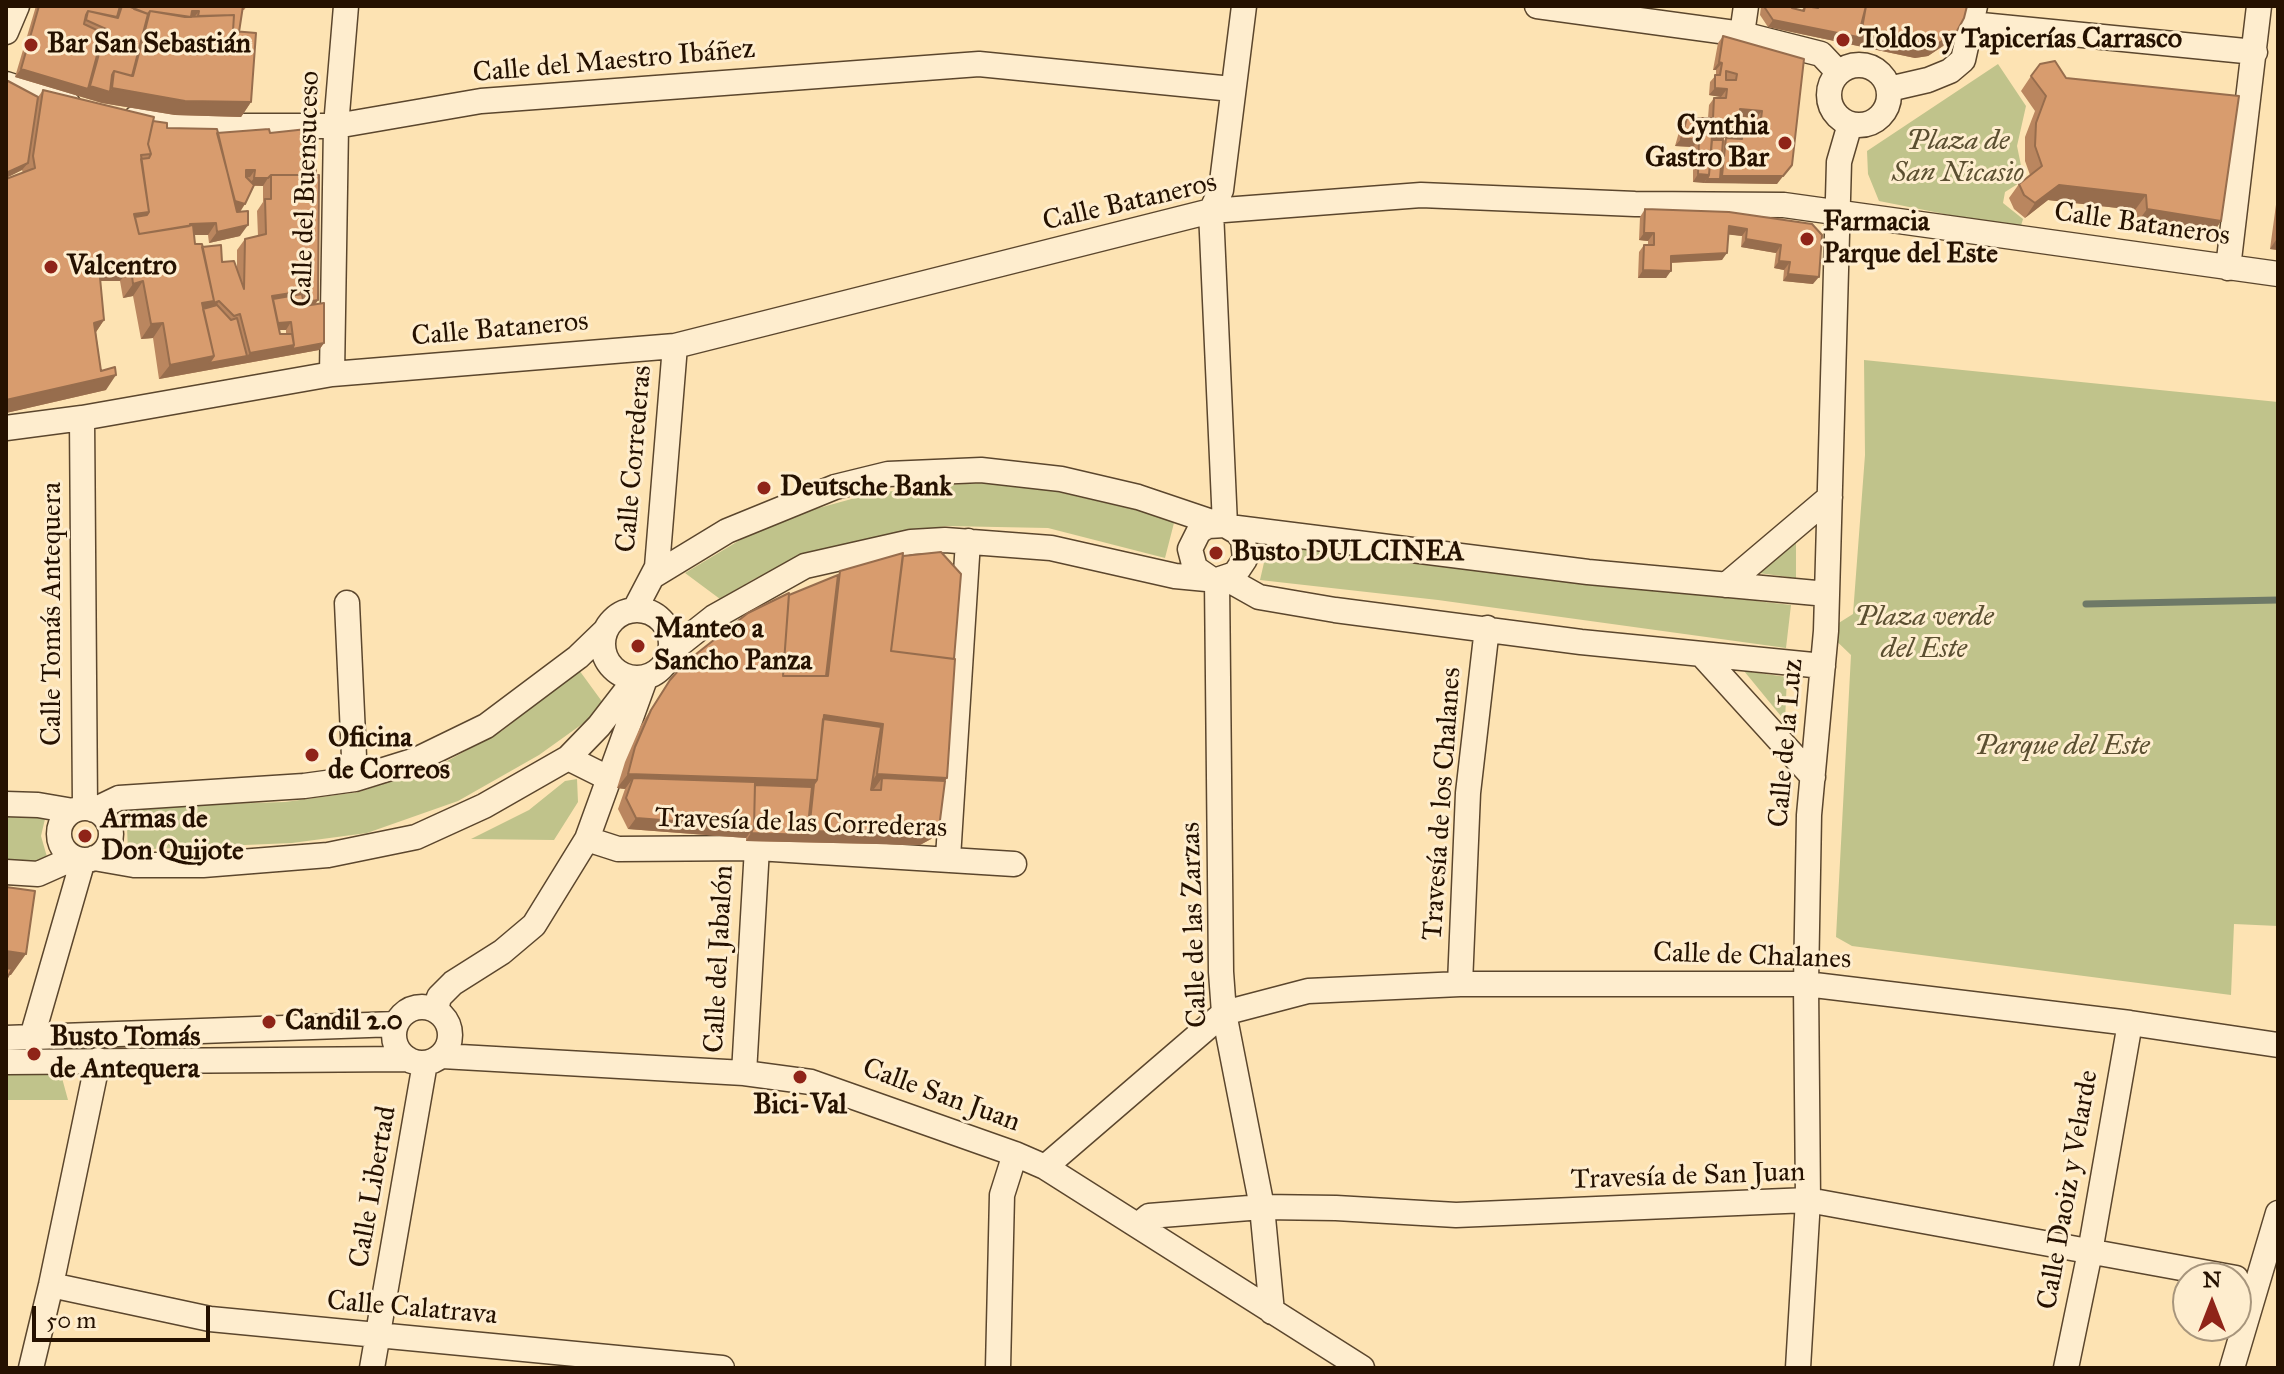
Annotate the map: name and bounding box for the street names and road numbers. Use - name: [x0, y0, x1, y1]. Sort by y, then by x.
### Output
- street label: Calle del Maestro Ibáñez: [471, 33, 757, 91]
- street label: Calle del Buensuceso: [286, 70, 328, 308]
- street label: Calle Bataneros: [1040, 167, 1220, 239]
- street label: Calle Bataneros: [2052, 196, 2232, 254]
- street label: Calle Bataneros: [410, 306, 590, 354]
- street label: Calle Correderas: [610, 364, 660, 554]
- street label: Calle Tomás Antequera: [36, 482, 70, 746]
- street label: Calle de la Luz: [1763, 657, 1811, 829]
- street label: Travesía de los Chalanes: [1417, 666, 1469, 942]
- street label: Travesía de las Correderas: [654, 802, 948, 846]
- street label: Calle de las Zarzas: [1175, 822, 1215, 1028]
- street label: Calle del Jabalón: [698, 864, 742, 1054]
- street label: Calle de Chalanes: [1652, 937, 1852, 977]
- street label: Calle San Juan: [858, 1052, 1024, 1140]
- street label: Calle Daoiz y Velarde: [2031, 1068, 2107, 1312]
- street label: Calle Libertad: [343, 1104, 405, 1270]
- street label: Travesía de San Juan: [1570, 1156, 1806, 1198]
- street label: Calle Calatrava: [325, 1285, 499, 1333]

